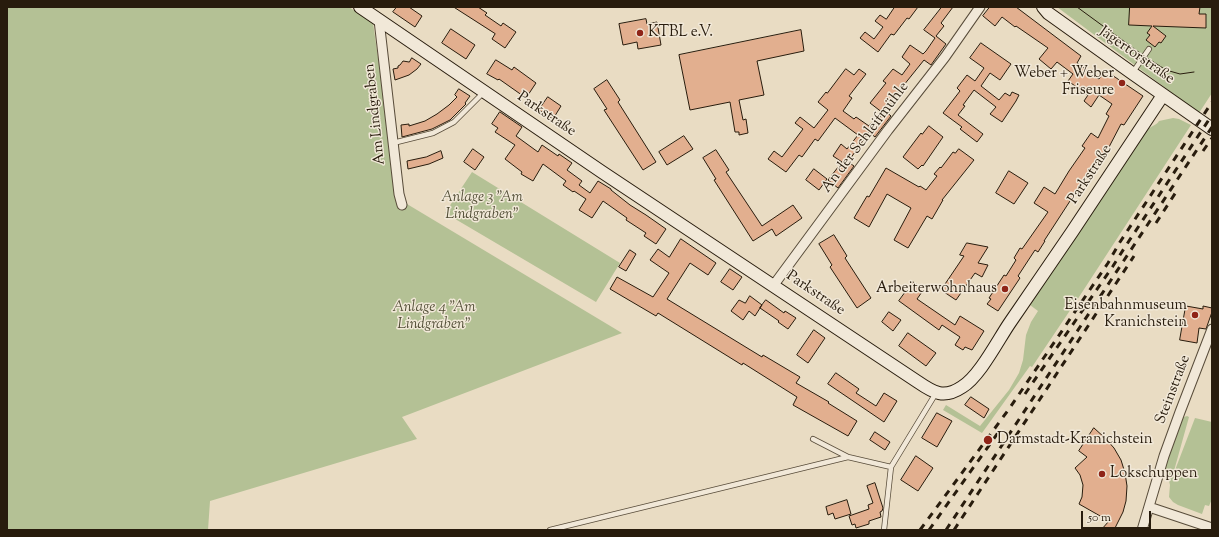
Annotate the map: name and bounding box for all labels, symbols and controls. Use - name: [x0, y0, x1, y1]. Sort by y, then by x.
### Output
- street label: Jägertorstraße: [1095, 23, 1177, 89]
- place label: KTBL e.V.: [648, 24, 713, 42]
- marker: KTBL e.V.: [635, 28, 645, 38]
- street label: Am Lindgraben: [362, 62, 390, 166]
- place label: Weber + Weber Friseure: [1014, 65, 1114, 100]
- marker: Weber + Weber Friseure: [1117, 78, 1127, 88]
- street label: An der Schleifmühle: [818, 79, 914, 197]
- street label: Parkstraße: [513, 89, 579, 141]
- street label: Parkstraße: [1065, 142, 1117, 208]
- park label: Anlage 3 "Am Lindgraben": [441, 189, 523, 224]
- street label: Parkstraße: [782, 268, 848, 320]
- place label: Arbeiterwohnhaus: [876, 280, 997, 298]
- marker: Arbeiterwohnhaus: [1000, 284, 1010, 294]
- place label: Eisenbahnmuseum Kranichstein: [1064, 297, 1187, 332]
- park label: Anlage 4 "Am Lindgraben": [392, 299, 476, 334]
- marker: Eisenbahnmuseum Kranichstein: [1190, 310, 1200, 320]
- street label: Steinstraße: [1153, 353, 1195, 427]
- place label: Darmstadt-Kranichstein: [997, 431, 1153, 449]
- marker: Darmstadt-Kranichstein: [982, 434, 994, 446]
- place label: Lokschuppen: [1110, 465, 1198, 483]
- marker: Lokschuppen: [1097, 469, 1107, 479]
- scale bar: [1083, 503, 1153, 529]
- text: 50 m: [1088, 509, 1111, 527]

